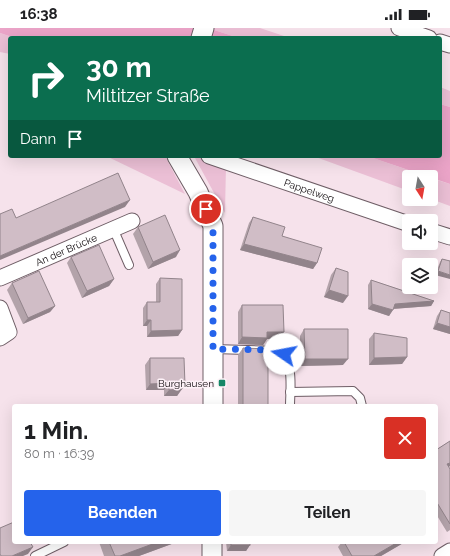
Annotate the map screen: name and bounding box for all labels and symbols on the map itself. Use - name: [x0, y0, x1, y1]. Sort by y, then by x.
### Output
- north arrow: [402, 170, 438, 206]
- street label: Pappelweg: [283, 176, 336, 204]
- pin: [189, 192, 223, 226]
- street label: An der Brücke: [34, 231, 99, 268]
- position arrow: [263, 333, 305, 375]
- place label: Burghausen: [158, 378, 214, 389]
- marker: Burghausen: [217, 378, 227, 388]

